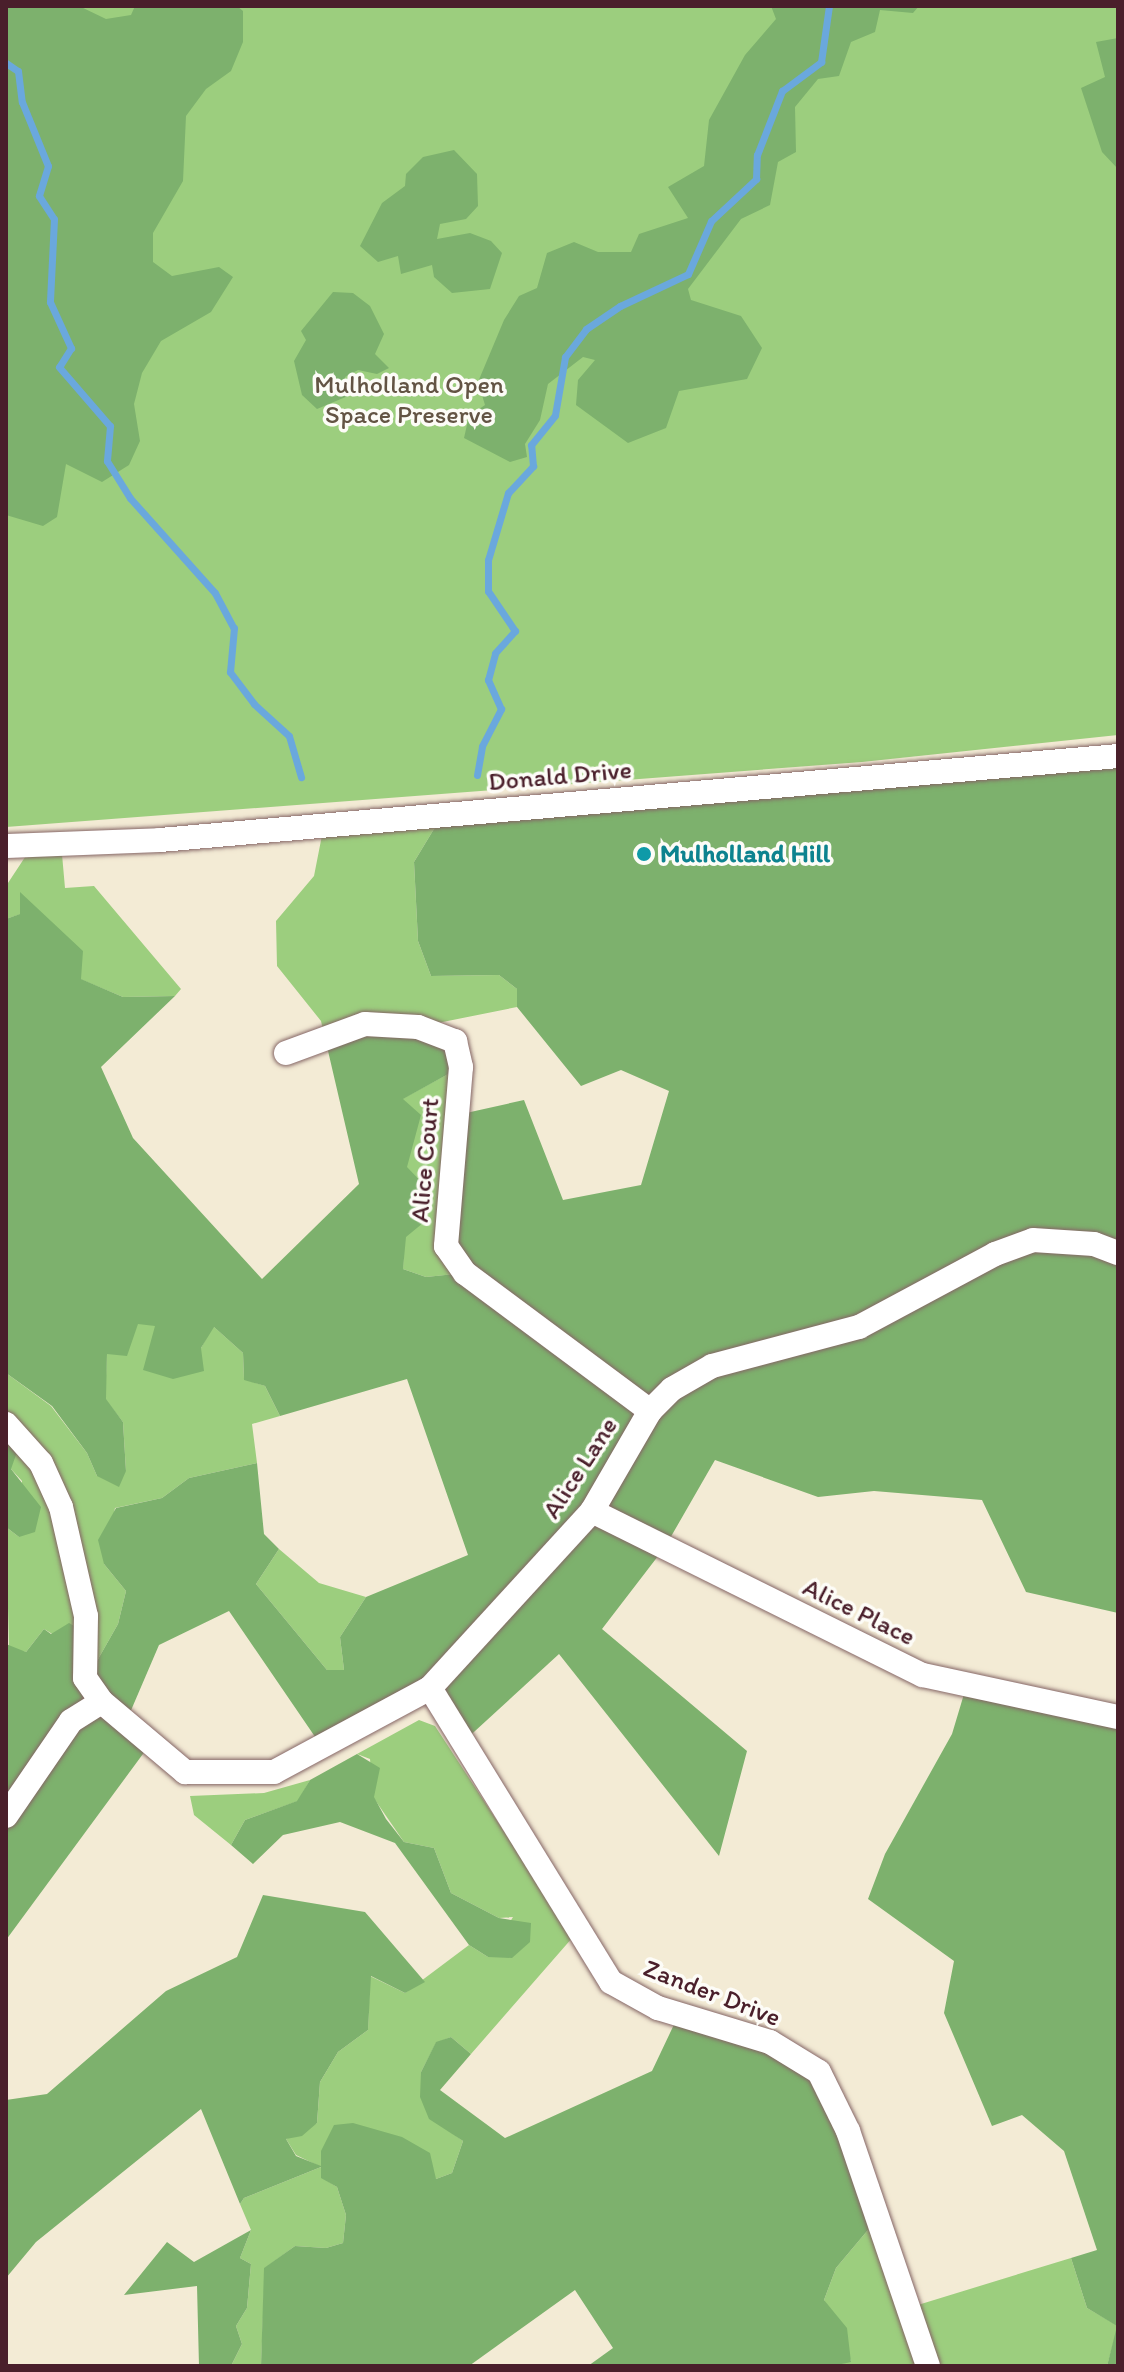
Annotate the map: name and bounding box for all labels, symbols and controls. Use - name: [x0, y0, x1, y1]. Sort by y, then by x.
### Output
- park label: Mulholland Open Space Preserve: [314, 369, 504, 430]
- street label: Donald Drive: [487, 754, 633, 798]
- place label: Mulholland Hill: [660, 838, 830, 870]
- marker: Mulholland Hill: [635, 845, 653, 863]
- street label: Alice Court: [404, 1096, 446, 1224]
- street label: Alice Lane: [536, 1412, 624, 1524]
- street label: Alice Place: [798, 1572, 920, 1652]
- street label: Zander Drive: [639, 1953, 785, 2033]

